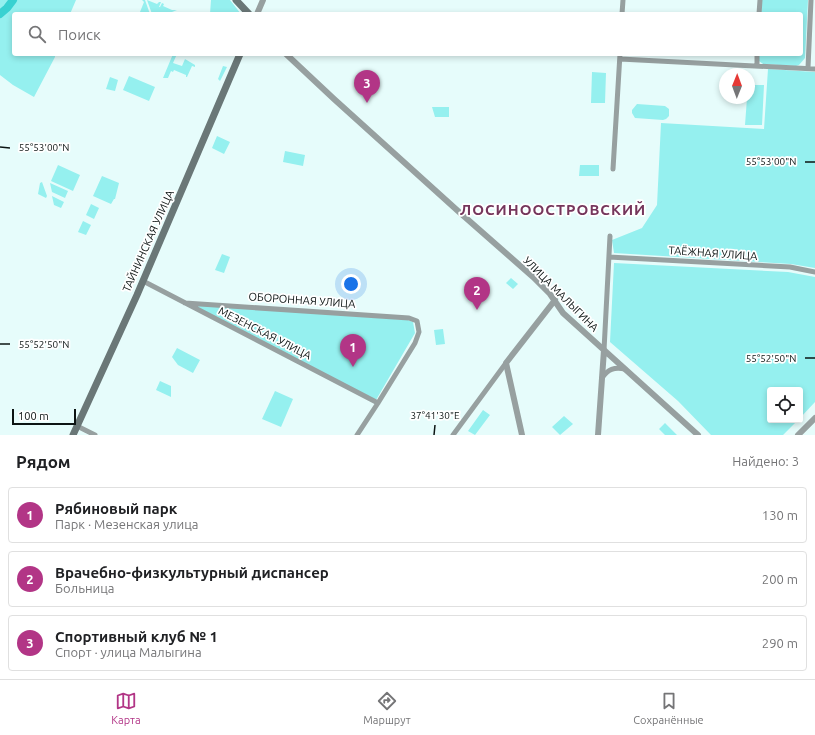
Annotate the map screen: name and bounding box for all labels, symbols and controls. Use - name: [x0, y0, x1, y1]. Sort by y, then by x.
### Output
- search box: [12, 12, 803, 56]
- icon: search: [26, 23, 48, 45]
- text: Поиск: [58, 26, 101, 43]
- north arrow: [719, 68, 755, 104]
- pin: 3: [354, 70, 380, 103]
- text: 55°53'00"N: [19, 142, 69, 153]
- text: 55°53'00"N: [746, 156, 796, 167]
- street label: ТАЙНИНСКАЯ УЛИЦА: [120, 187, 176, 294]
- district label: ЛОСИНООСТРОВСКИЙ: [460, 200, 646, 218]
- street label: ТАЁЖНАЯ УЛИЦА: [668, 244, 759, 262]
- street label: УЛИЦА МАЛЫГИНА: [521, 254, 601, 334]
- your location: [341, 274, 361, 294]
- pin: 2: [464, 277, 490, 310]
- street label: ОБОРОННАЯ УЛИЦА: [248, 290, 357, 310]
- street label: МЕЗЕНСКАЯ УЛИЦА: [217, 304, 314, 362]
- pin: 1: [340, 334, 366, 367]
- text: 55°52'50"N: [19, 339, 69, 350]
- text: 55°52'50"N: [746, 353, 796, 364]
- map controls: [767, 387, 803, 423]
- button: locate: [767, 387, 803, 423]
- scale bar: [12, 407, 76, 426]
- text: 100 m: [18, 410, 49, 422]
- text: 37°41'30"E: [410, 410, 460, 421]
- text: Рядом: [16, 452, 71, 471]
- text: Найдено: 3: [732, 454, 799, 468]
- text: Рябиновый парк: [55, 500, 177, 517]
- text: 1: [26, 508, 34, 522]
- text: 130 m: [762, 508, 798, 522]
- text: Парк · Мезенская улица: [55, 517, 199, 531]
- text: Врачебно-физкультурный диспансер: [55, 564, 329, 581]
- text: 2: [26, 572, 34, 586]
- text: 200 m: [762, 572, 798, 586]
- text: Больница: [55, 581, 114, 595]
- text: Спортивный клуб № 1: [55, 628, 218, 645]
- text: 3: [26, 636, 34, 650]
- text: 290 m: [762, 636, 798, 650]
- text: Спорт · улица Малыгина: [55, 645, 202, 659]
- tab: Карта: [111, 690, 141, 726]
- tab: Маршрут: [363, 690, 411, 726]
- tab: Сохранённые: [633, 690, 704, 726]

